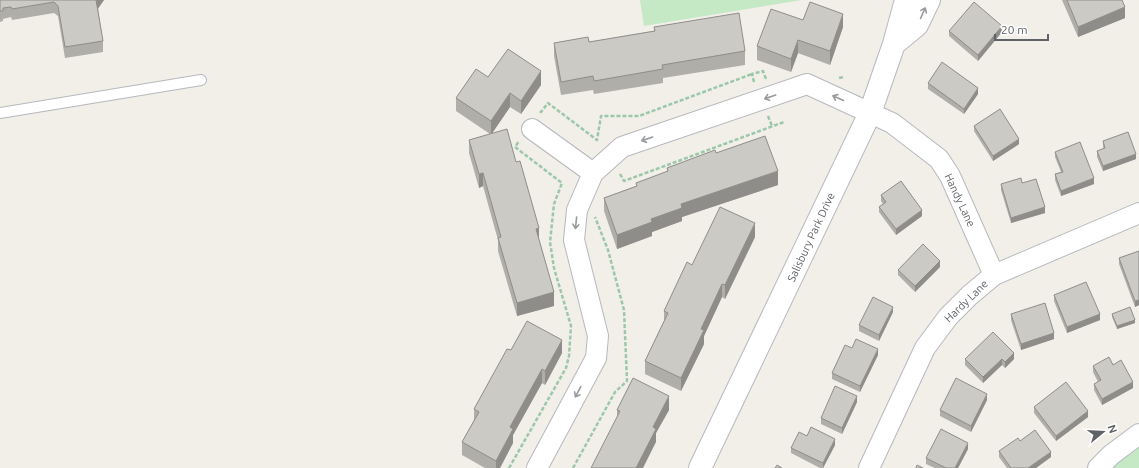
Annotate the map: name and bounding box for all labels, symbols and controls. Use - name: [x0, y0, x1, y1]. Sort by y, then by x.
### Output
- one-way arrow: [920, 8, 927, 20]
- scale bar: [995, 16, 1048, 42]
- text: 20 m: [1001, 23, 1028, 36]
- one-way arrow: [763, 94, 776, 101]
- one-way arrow: [832, 94, 844, 102]
- one-way arrow: [641, 135, 653, 143]
- street label: Handy Lane: [942, 171, 978, 229]
- street label: Salisbury Park Drive: [785, 190, 837, 284]
- one-way arrow: [572, 216, 579, 229]
- street label: Hardy Lane: [942, 277, 990, 325]
- one-way arrow: [574, 386, 581, 398]
- north arrow: [1083, 412, 1123, 452]
- text: N: [1106, 423, 1119, 435]

